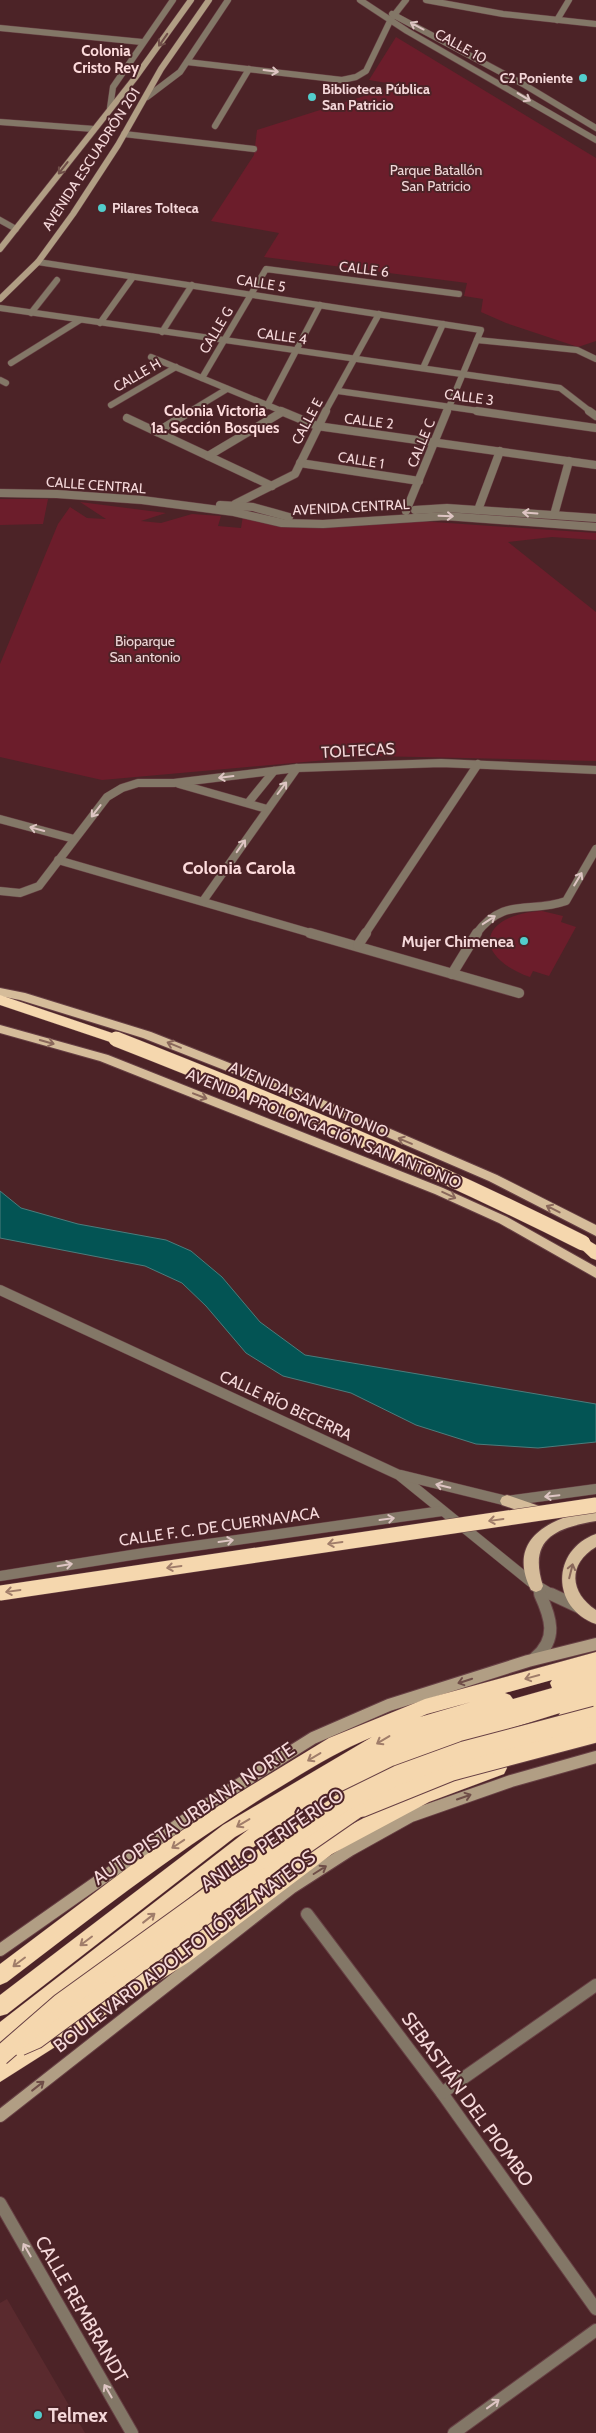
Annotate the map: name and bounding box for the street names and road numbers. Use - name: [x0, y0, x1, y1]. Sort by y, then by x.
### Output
- street label: CALLE 10: [432, 24, 490, 68]
- street label: AVENIDA ESCUADRÓN 201: [38, 84, 144, 234]
- street label: CALLE 6: [338, 257, 390, 281]
- street label: CALLE 5: [235, 270, 287, 296]
- street label: CALLE G: [195, 303, 237, 357]
- street label: CALLE 4: [256, 324, 308, 348]
- street label: CALLE H: [110, 354, 164, 396]
- street label: CALLE 3: [443, 385, 495, 409]
- street label: CALLE E: [287, 395, 327, 447]
- street label: CALLE 2: [343, 409, 395, 433]
- street label: CALLE C: [403, 416, 439, 470]
- street label: CALLE 1: [337, 447, 385, 473]
- street label: CALLE CENTRAL: [46, 473, 146, 497]
- street label: AVENIDA CENTRAL: [292, 495, 410, 519]
- street label: TOLTECAS: [321, 739, 395, 762]
- street label: AVENIDA SAN ANTONIO: [226, 1057, 391, 1142]
- street label: AVENIDA PROLONGACIÓN SAN ANTONIO: [183, 1064, 464, 1193]
- street label: CALLE RÍO BECERRA: [217, 1366, 355, 1445]
- street label: CALLE F. C. DE CUERNAVACA: [118, 1503, 321, 1550]
- street label: AUTOPISTA URBANA NORTE: [88, 1737, 299, 1890]
- street label: ANILLO PERIFÉRICO: [196, 1782, 348, 1896]
- street label: BOULEVARD ADOLFO LÓPEZ MATEOS: [48, 1844, 320, 2058]
- street label: SEBASTIÁN DEL PIOMBO: [397, 2007, 539, 2191]
- street label: CALLE REMBRANDT: [30, 2232, 133, 2387]

